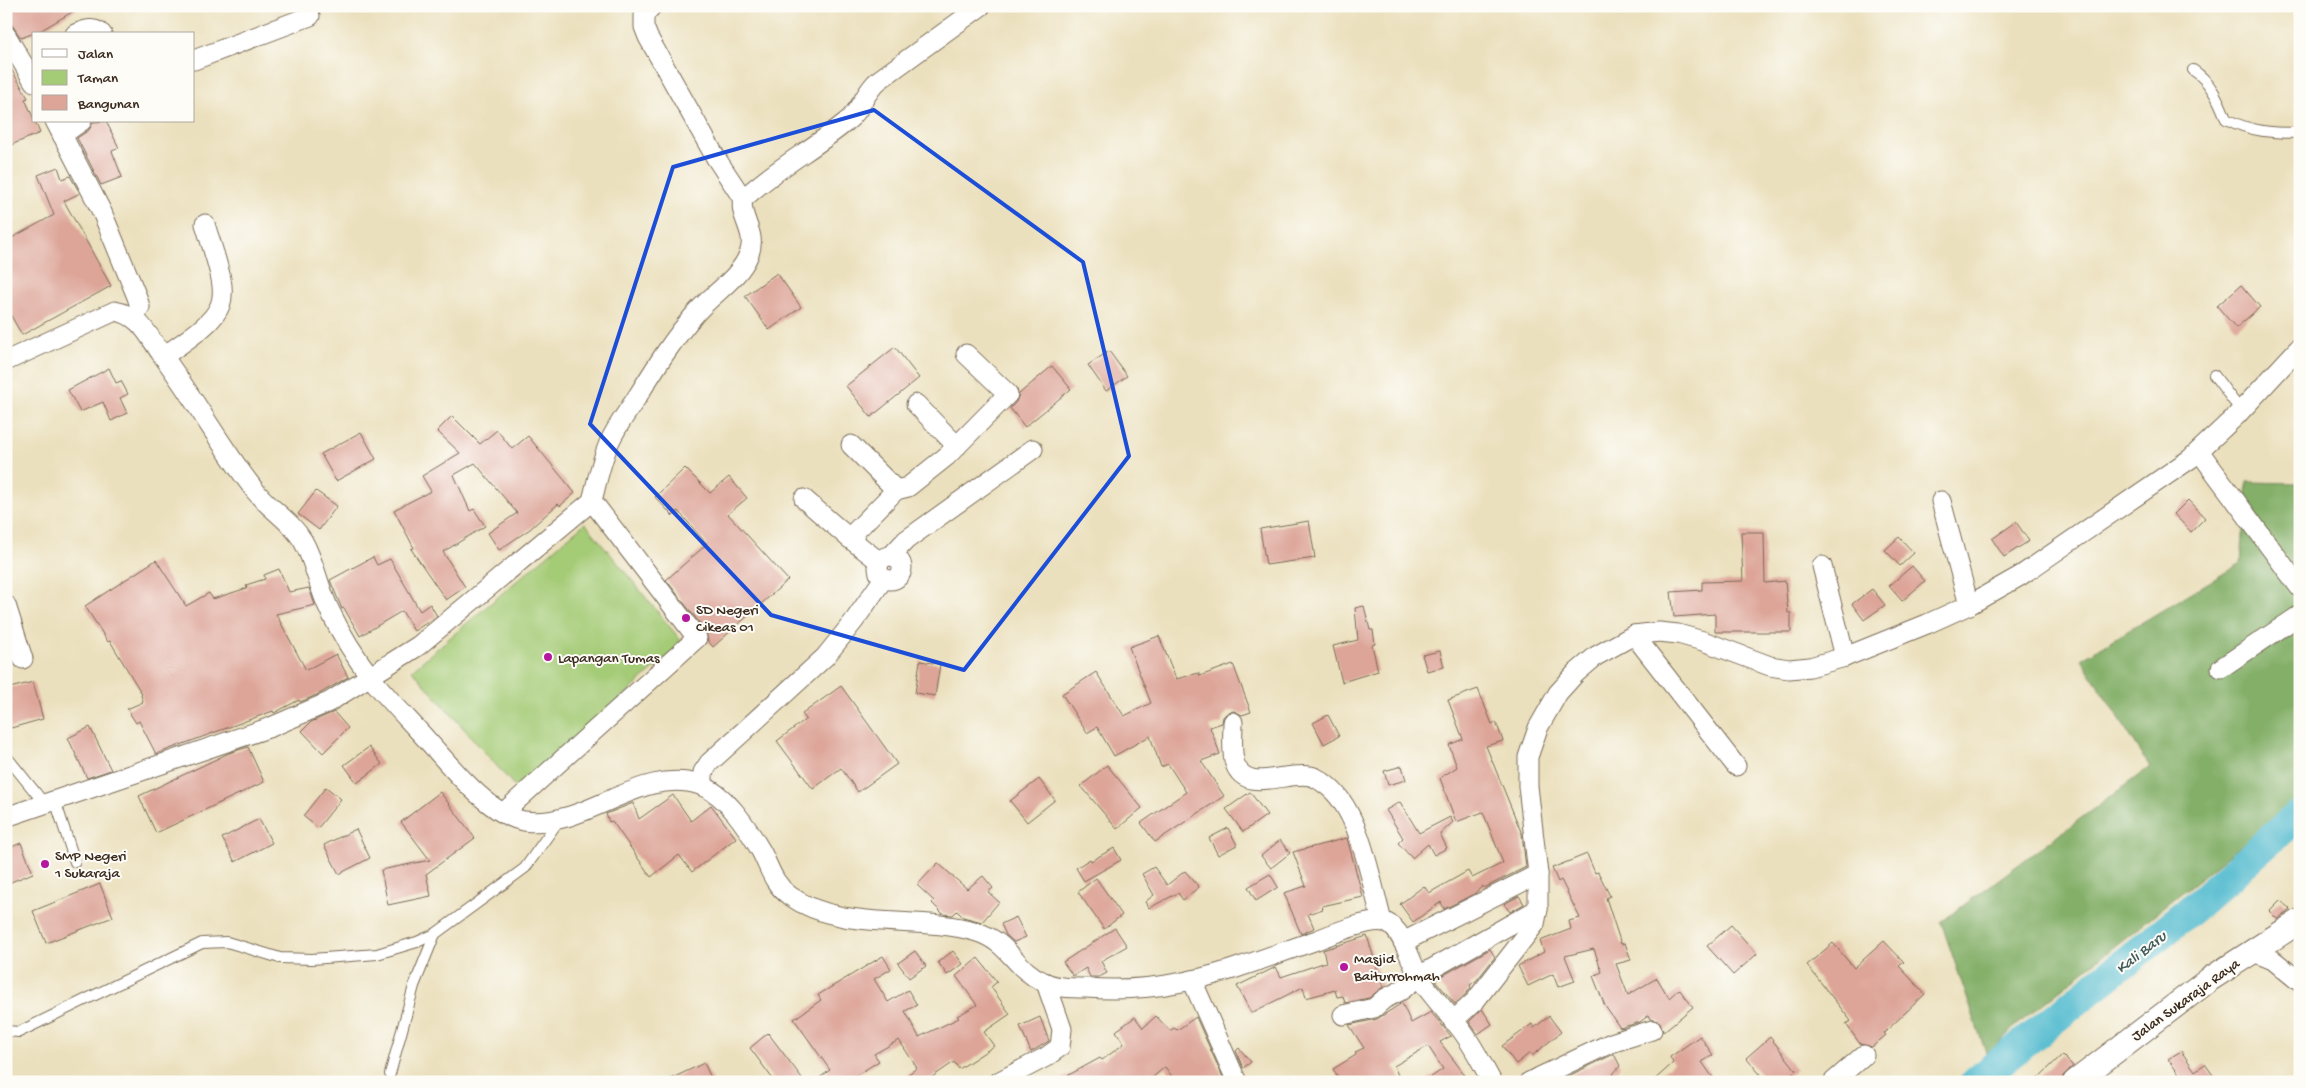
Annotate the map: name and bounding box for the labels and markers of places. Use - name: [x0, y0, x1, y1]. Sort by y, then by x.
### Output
- place label: SD Negeri Cikeas 01: [696, 602, 759, 637]
- marker: SD Negeri Cikeas 01: [680, 612, 692, 624]
- place label: Lapangan Tumas: [558, 650, 660, 668]
- marker: Lapangan Tumas: [542, 651, 554, 663]
- place label: SMP Negeri 1 Sukaraja: [54, 848, 127, 883]
- marker: SMP Negeri 1 Sukaraja: [39, 858, 51, 870]
- place label: Masjid Baiturrohmah: [1353, 951, 1440, 986]
- marker: Masjid Baiturrohmah: [1338, 961, 1350, 973]

